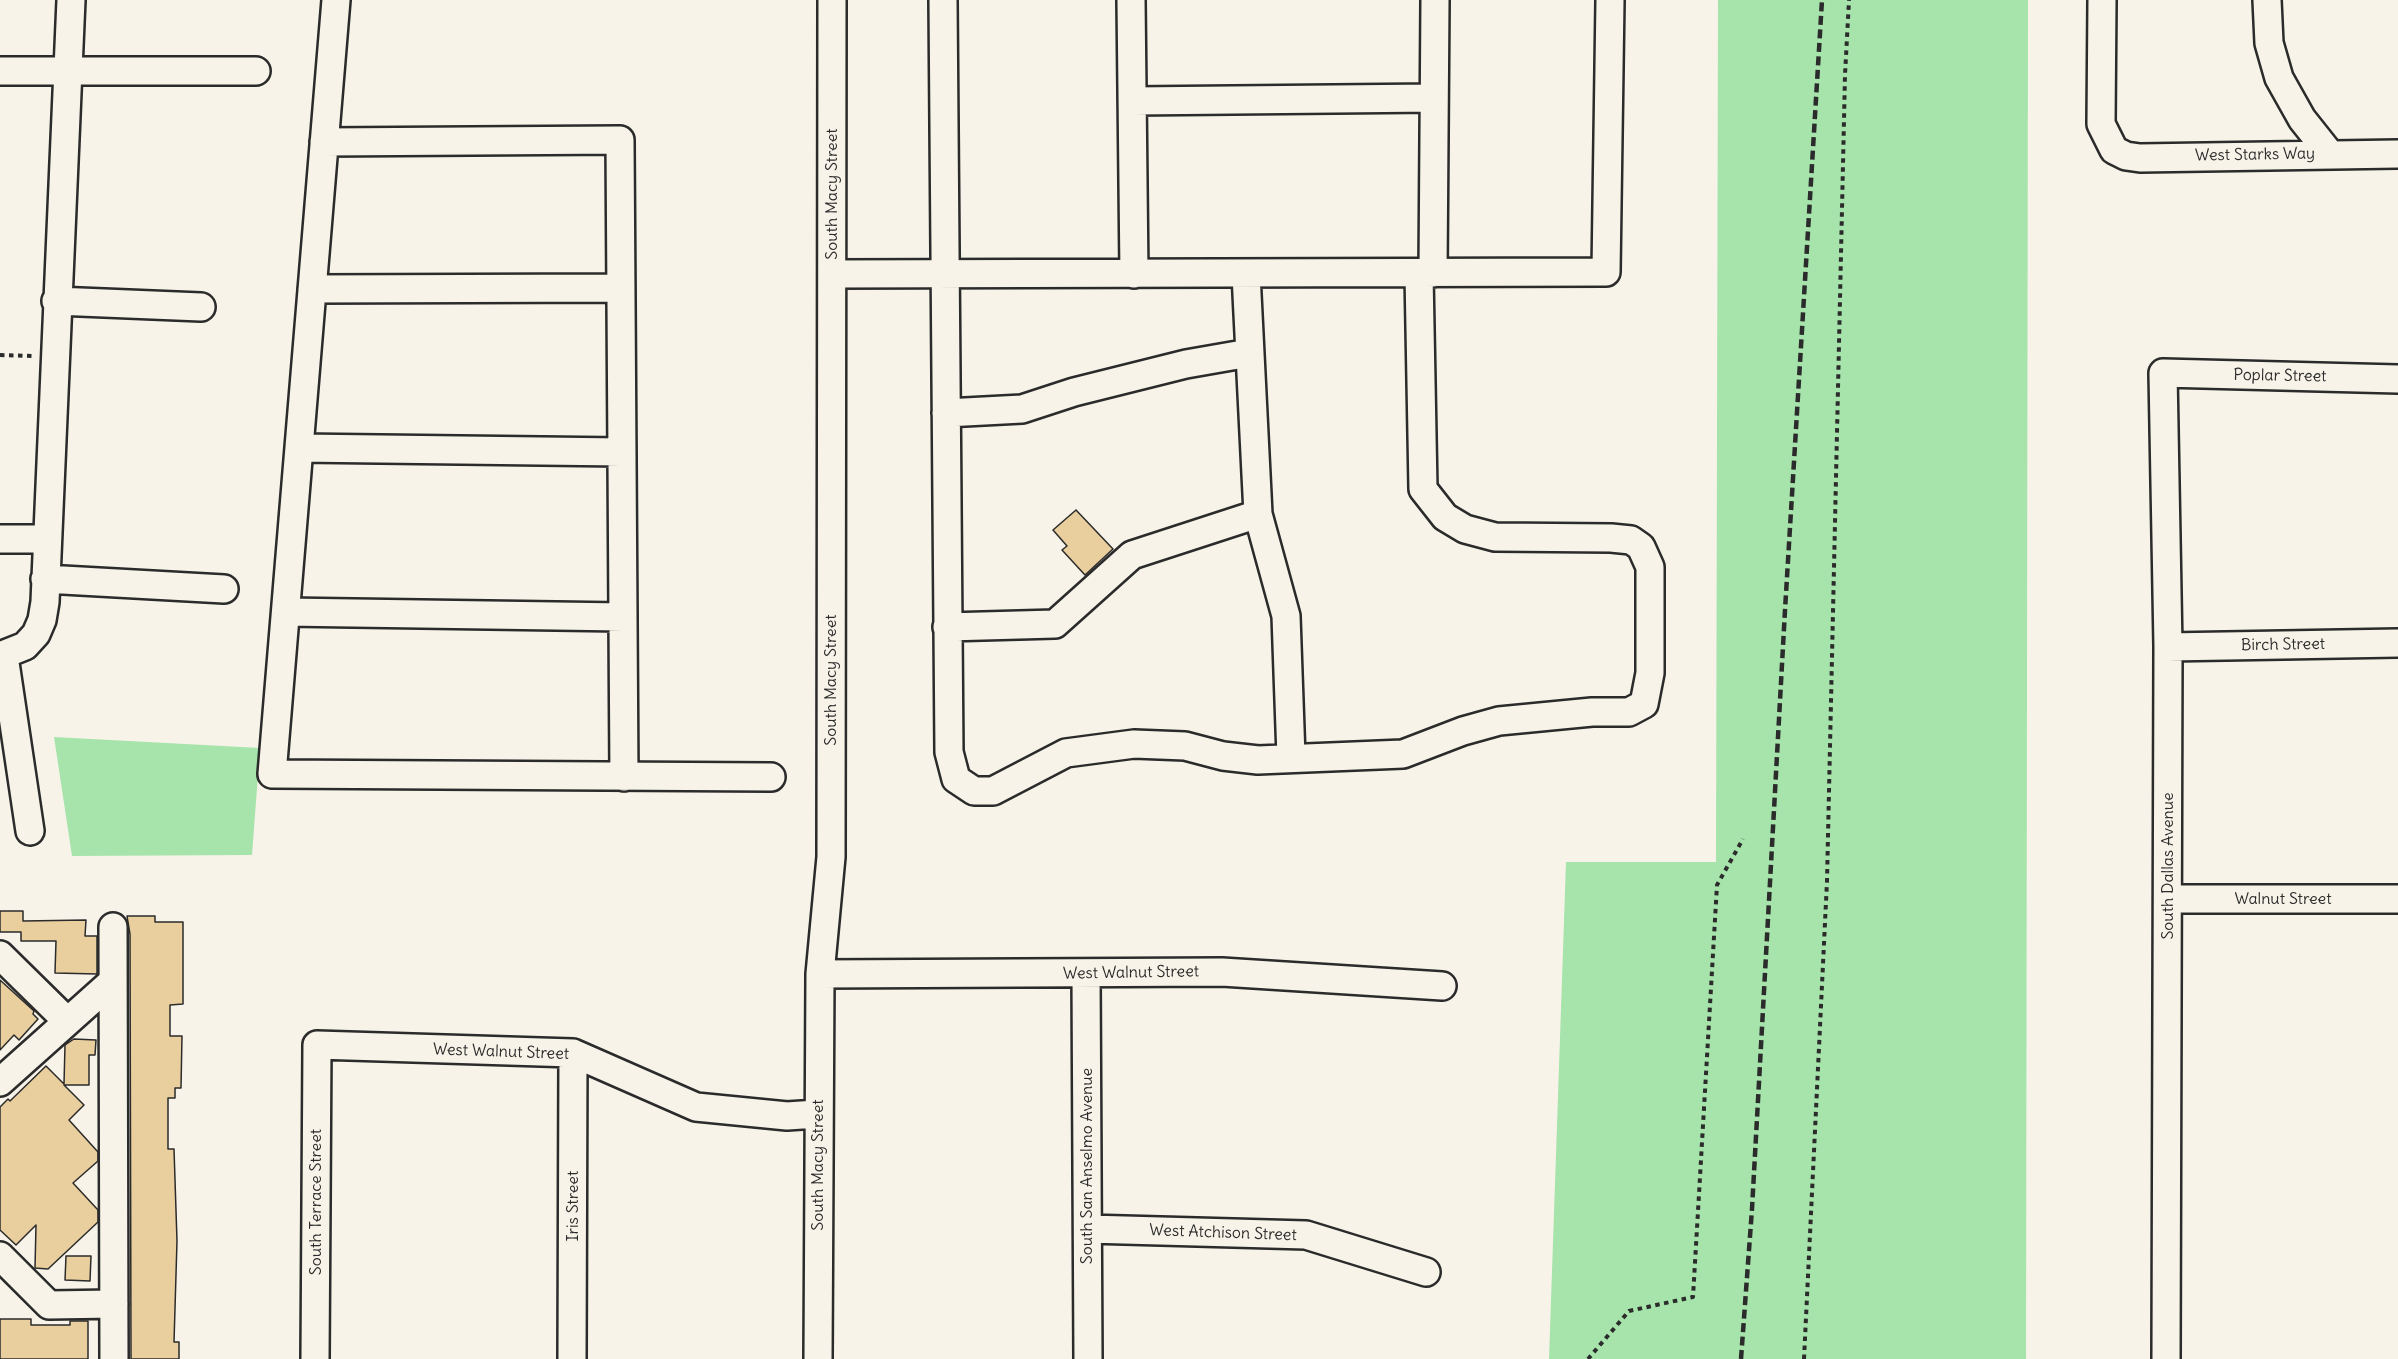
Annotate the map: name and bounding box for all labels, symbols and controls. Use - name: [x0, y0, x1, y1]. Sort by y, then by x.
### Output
- street label: South Macy Street: [822, 128, 842, 260]
- street label: West Starks Way: [2195, 144, 2315, 166]
- street label: Poplar Street: [2233, 366, 2327, 386]
- street label: South Macy Street: [821, 614, 841, 746]
- street label: Birch Street: [2241, 635, 2325, 655]
- street label: South Dallas Avenue: [2158, 792, 2178, 940]
- street label: Walnut Street: [2234, 889, 2332, 909]
- street label: West Walnut Street: [1063, 962, 1199, 984]
- street label: West Walnut Street: [433, 1040, 569, 1064]
- street label: South San Anselmo Avenue: [1077, 1068, 1097, 1264]
- street label: South Macy Street: [808, 1099, 828, 1231]
- street label: South Terrace Street: [306, 1129, 326, 1275]
- street label: Iris Street: [563, 1171, 583, 1241]
- street label: West Atchison Street: [1149, 1221, 1297, 1245]

